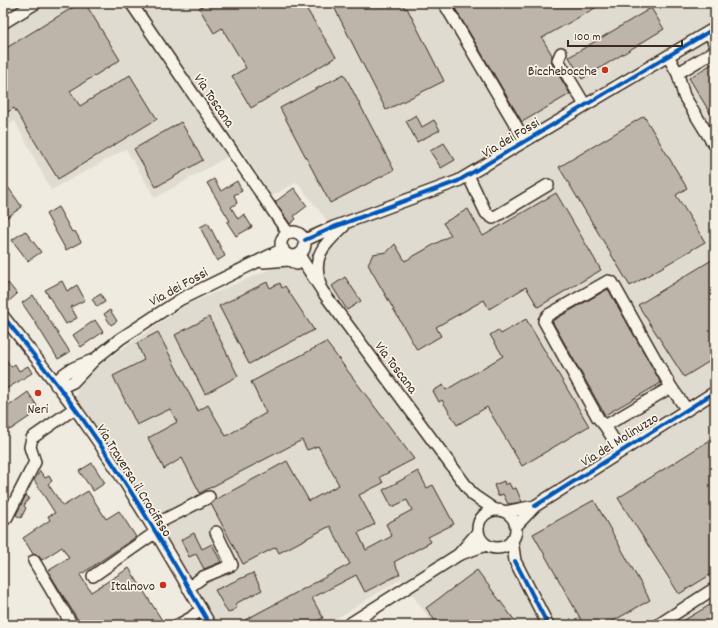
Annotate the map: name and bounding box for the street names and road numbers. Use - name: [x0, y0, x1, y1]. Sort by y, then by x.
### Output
- street label: Via Toscana: [188, 70, 239, 132]
- street label: Via dei Fossi: [478, 113, 544, 164]
- street label: Via dei Fossi: [146, 263, 212, 312]
- street label: Via Toscana: [369, 338, 422, 399]
- street label: Via del Molinuzzo: [577, 409, 663, 473]
- street label: Via Traversa il Crocifisso: [91, 421, 176, 541]

